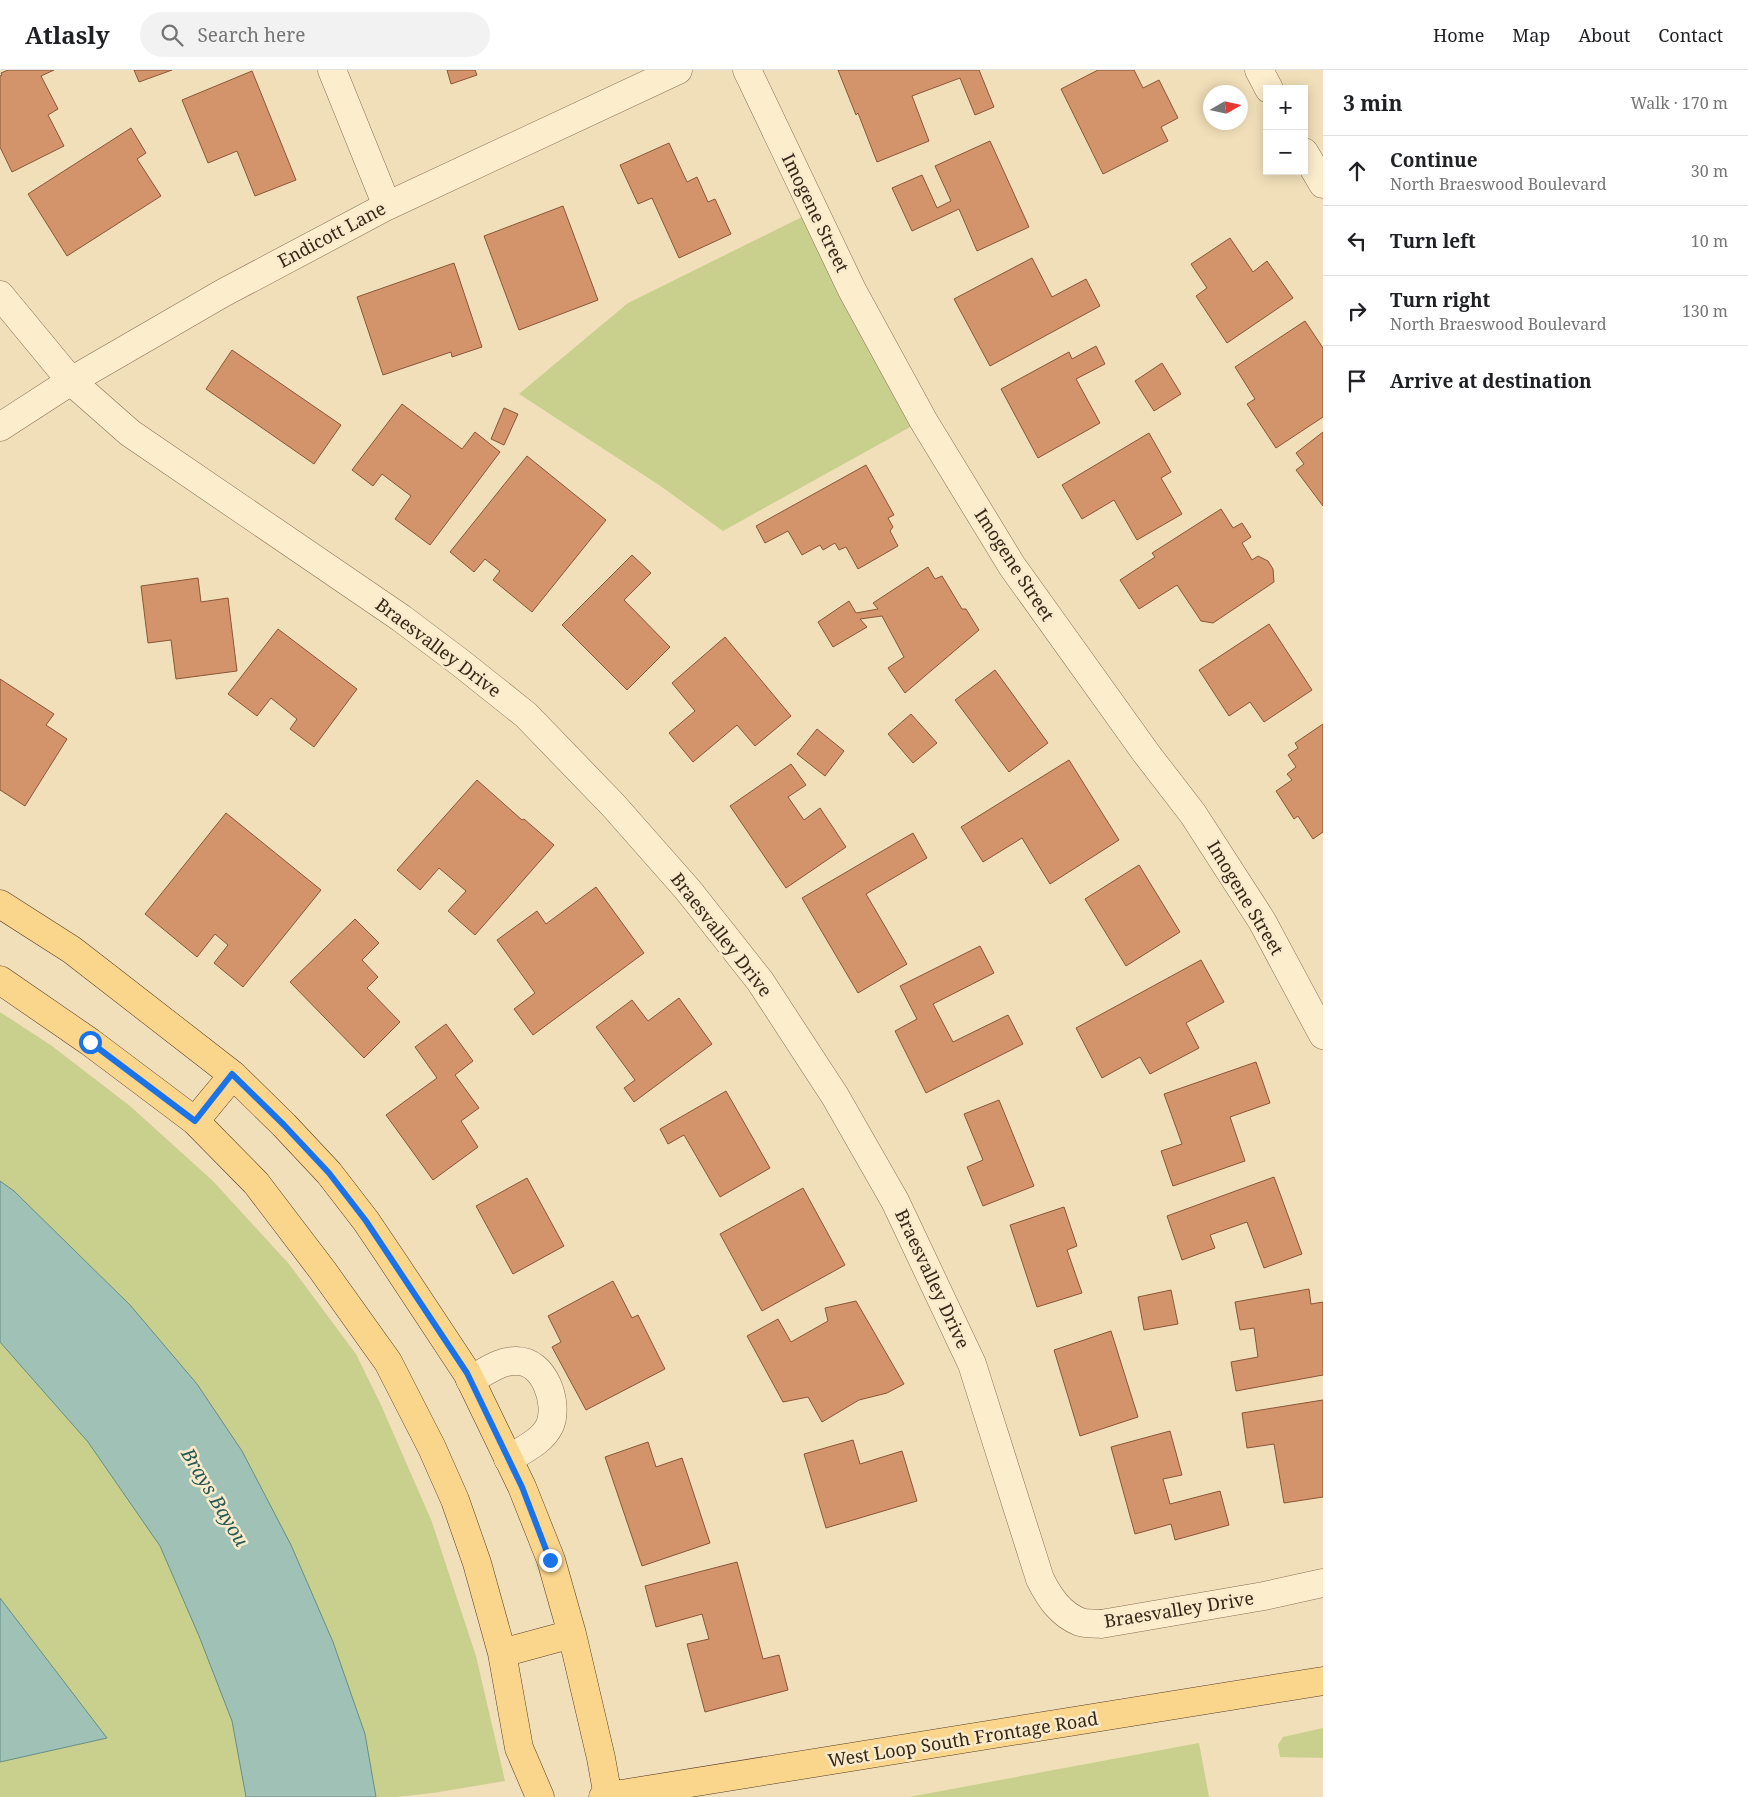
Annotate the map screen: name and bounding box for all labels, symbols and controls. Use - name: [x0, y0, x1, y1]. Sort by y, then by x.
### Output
- search box: [140, 12, 490, 57]
- text: Atlasly: [25, 18, 110, 51]
- icon: search: [158, 21, 186, 49]
- text: Search here: [198, 22, 305, 48]
- text: Home: [1433, 23, 1484, 47]
- text: Map: [1512, 23, 1550, 47]
- text: About: [1578, 23, 1630, 47]
- text: Contact: [1658, 23, 1723, 47]
- north arrow: [1203, 85, 1248, 130]
- map controls: [1263, 85, 1308, 175]
- button: +: [1263, 85, 1308, 130]
- text: 3 min: [1343, 89, 1402, 117]
- text: Walk · 170 m: [1631, 92, 1728, 114]
- button: −: [1263, 130, 1308, 175]
- text: Continue: [1390, 147, 1478, 173]
- street label: Imogene Street: [777, 149, 855, 276]
- icon: ahead: [1343, 157, 1371, 185]
- text: 30 m: [1691, 160, 1728, 182]
- text: North Braeswood Boulevard: [1390, 173, 1607, 195]
- street label: Endicott Lane: [273, 196, 390, 273]
- icon: left: [1343, 227, 1371, 255]
- text: Turn left: [1390, 228, 1476, 254]
- text: 10 m: [1691, 230, 1728, 252]
- text: Turn right: [1390, 287, 1490, 313]
- icon: right: [1343, 297, 1371, 325]
- text: 130 m: [1682, 300, 1728, 322]
- text: North Braeswood Boulevard: [1390, 313, 1607, 335]
- icon: arrive: [1343, 367, 1371, 395]
- text: Arrive at destination: [1390, 368, 1592, 394]
- street label: Imogene Street: [970, 504, 1060, 625]
- street label: Braesvalley Drive: [371, 592, 506, 702]
- street label: Imogene Street: [1202, 836, 1289, 959]
- street label: Braesvalley Drive: [666, 867, 778, 1001]
- route start: [79, 1031, 102, 1054]
- street label: Braesvalley Drive: [890, 1205, 976, 1352]
- water label: Brays Bayou: [175, 1442, 255, 1552]
- route end: [539, 1549, 562, 1572]
- street label: Braesvalley Drive: [1102, 1585, 1255, 1633]
- street label: West Loop South Frontage Road: [826, 1706, 1100, 1772]

